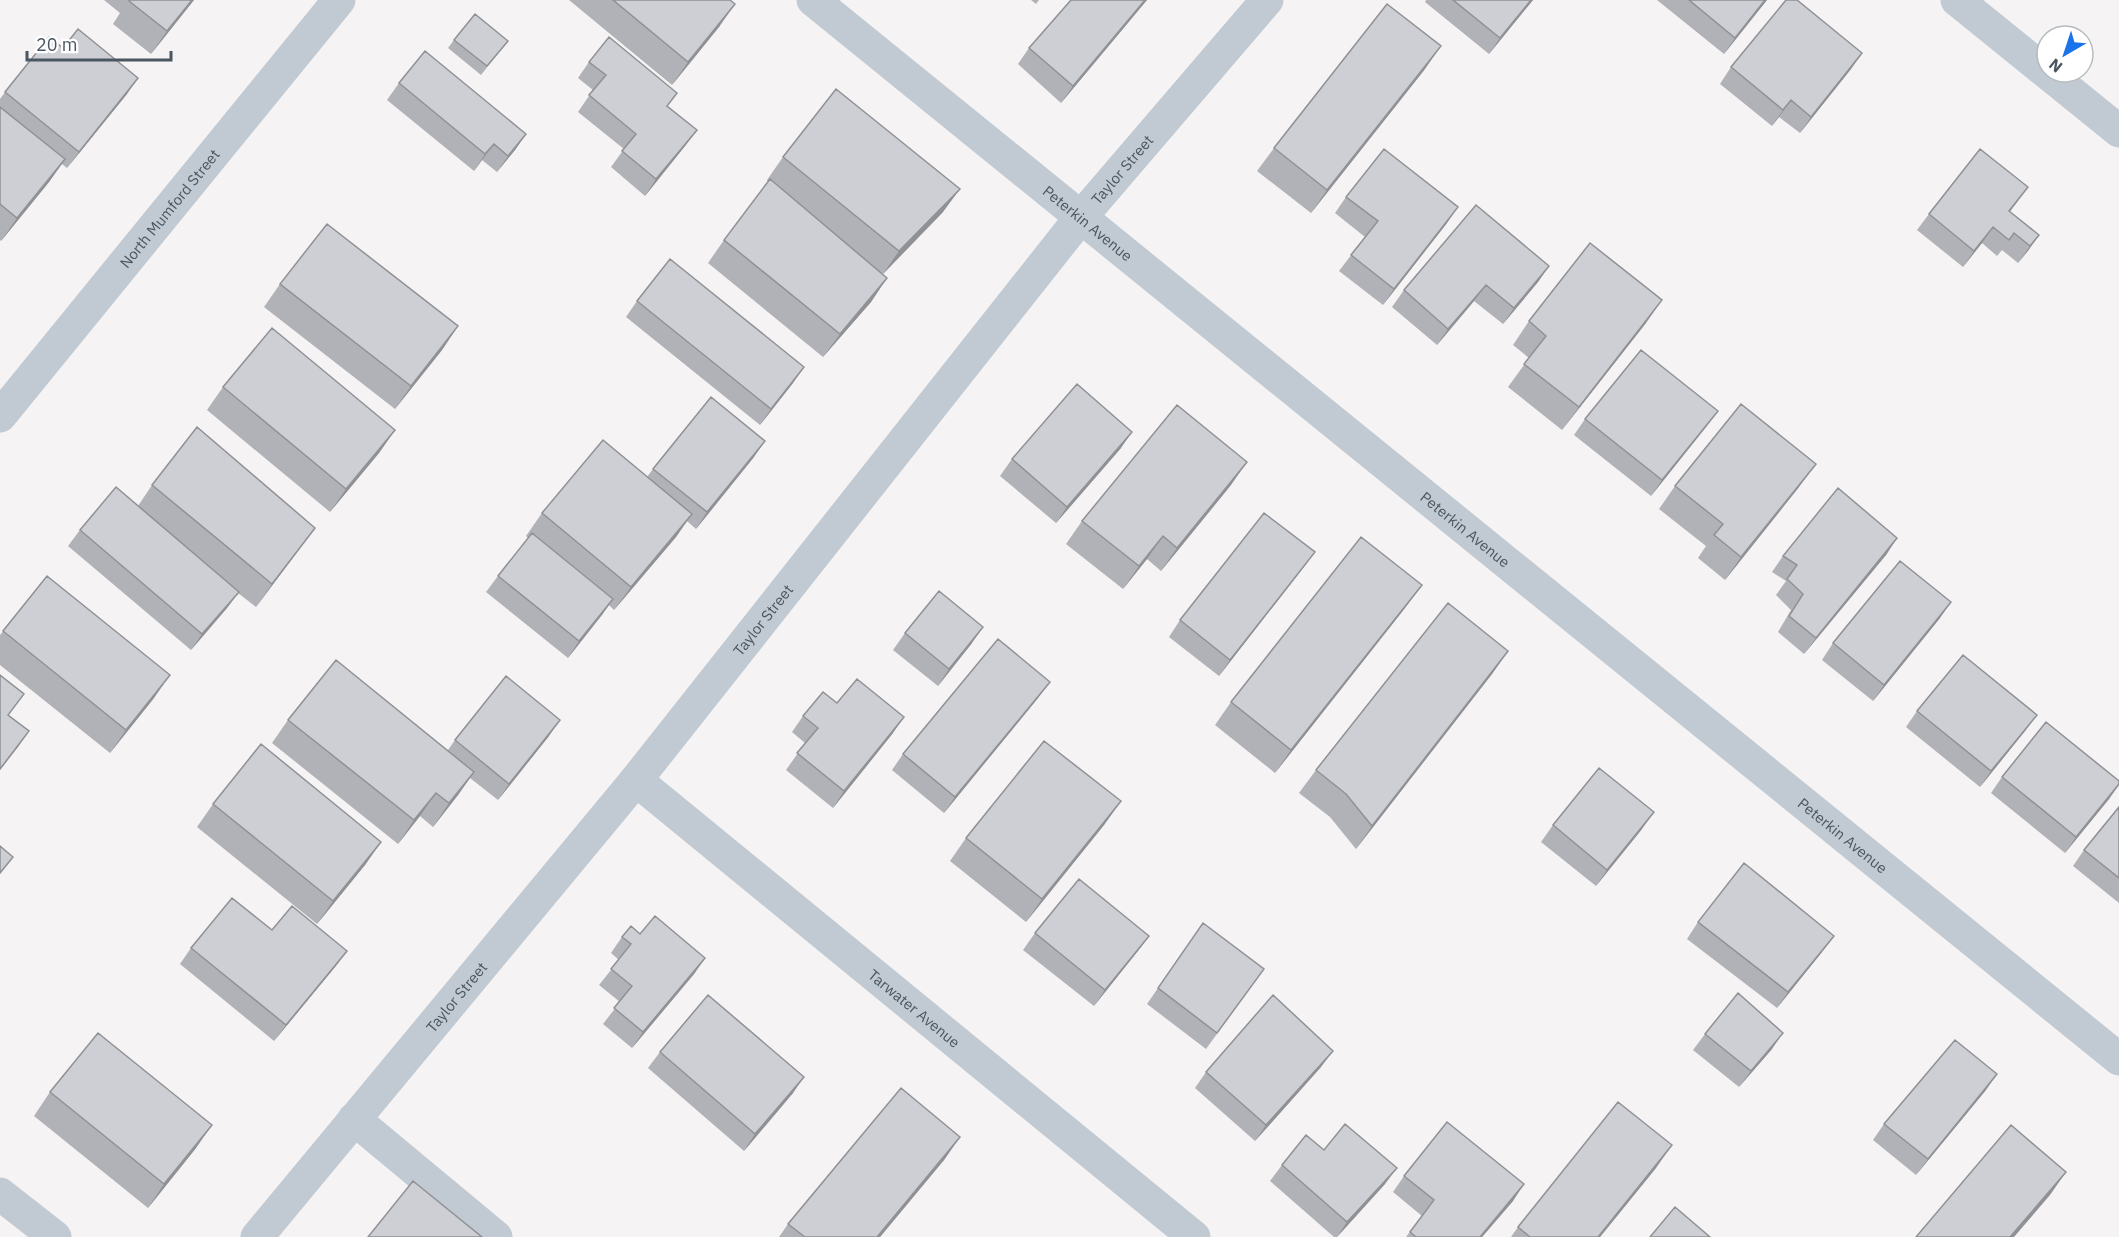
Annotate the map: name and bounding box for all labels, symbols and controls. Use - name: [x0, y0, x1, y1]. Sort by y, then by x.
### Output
- scale bar: [27, 24, 171, 62]
- north arrow: [2035, 24, 2095, 84]
- text: 20 m: [36, 33, 78, 56]
- text: N: [2045, 54, 2066, 77]
- street label: Taylor Street: [1087, 131, 1157, 208]
- street label: North Mumford Street: [115, 145, 223, 272]
- street label: Peterkin Avenue: [1039, 181, 1137, 265]
- street label: Peterkin Avenue: [1417, 487, 1514, 571]
- street label: Taylor Street: [729, 580, 797, 659]
- street label: Peterkin Avenue: [1794, 793, 1892, 877]
- street label: Taylor Street: [421, 958, 491, 1036]
- street label: Tarwater Avenue: [865, 965, 964, 1051]

